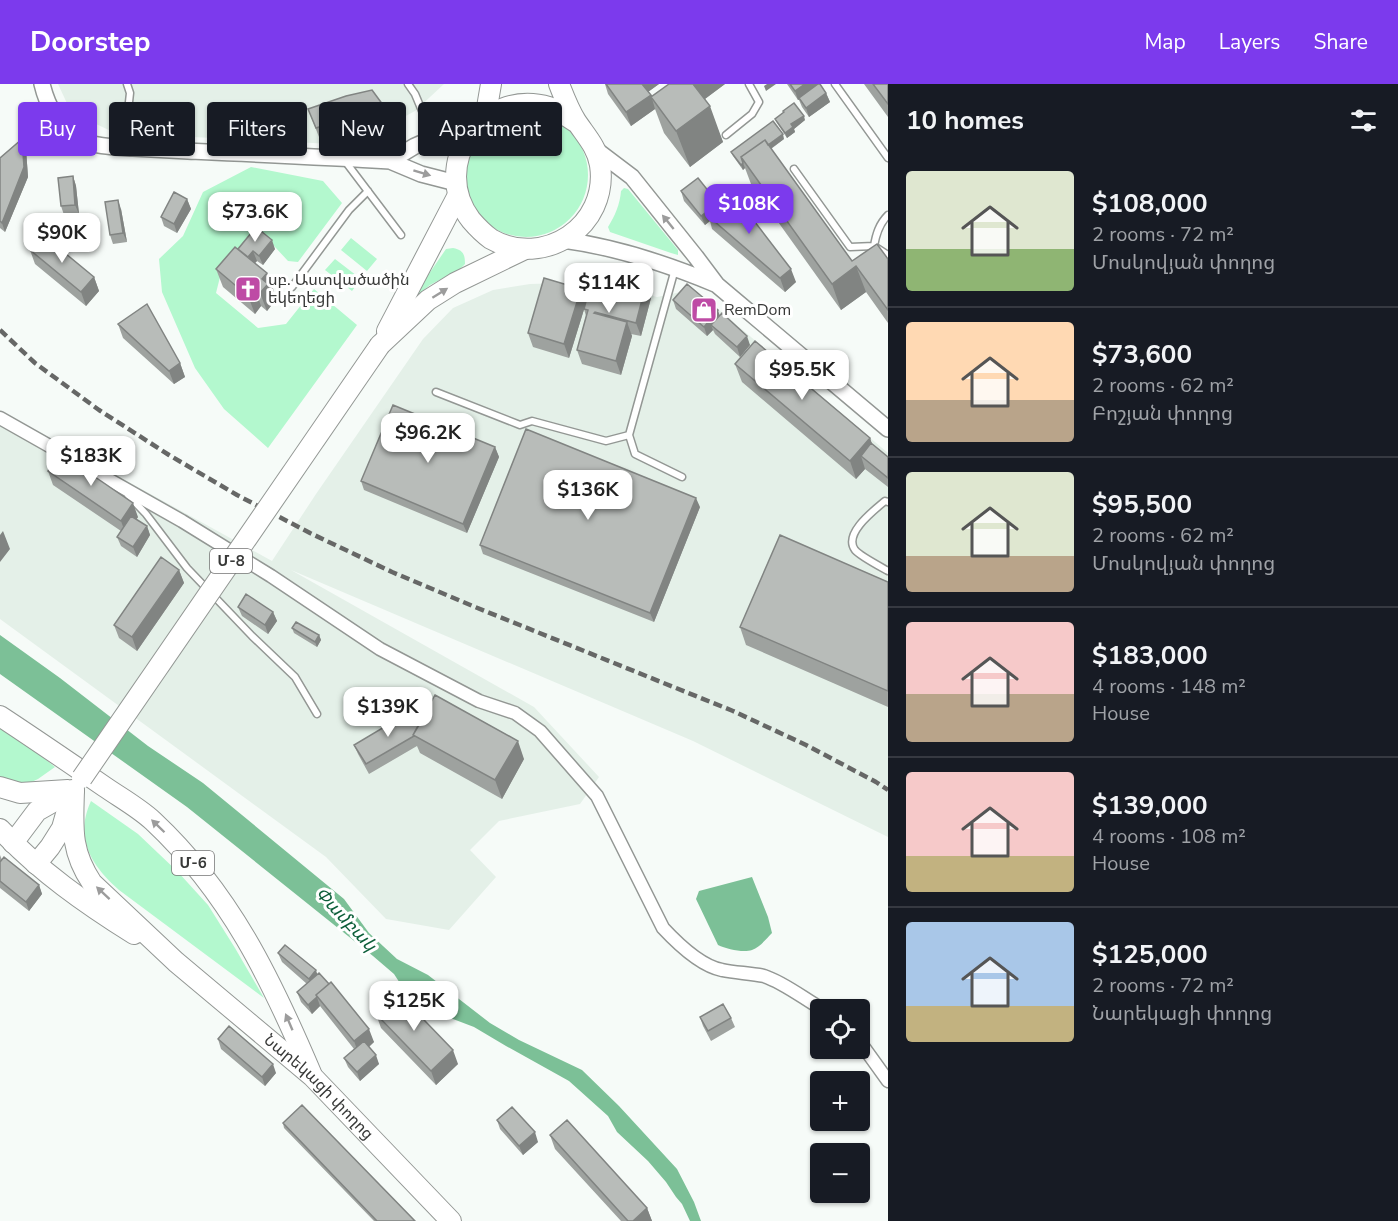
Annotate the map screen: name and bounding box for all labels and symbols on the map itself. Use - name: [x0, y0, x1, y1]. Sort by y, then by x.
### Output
- one-way arrow: [413, 169, 431, 178]
- pin: $108K: [707, 184, 791, 235]
- pin: $73.6K: [206, 192, 304, 243]
- pin: $90K: [26, 213, 98, 264]
- one-way arrow: [663, 215, 675, 230]
- pin: $114K: [567, 263, 651, 314]
- place label: սբ. Աստվածածին եկեղեցի: [268, 269, 410, 309]
- church icon: սբ. Աստվածածին եկեղեցի: [233, 274, 263, 304]
- one-way arrow: [432, 287, 448, 298]
- shop icon: RemDom: [689, 295, 719, 325]
- place label: RemDom: [724, 299, 791, 321]
- pin: $95.5K: [753, 350, 851, 401]
- pin: $96.2K: [379, 413, 477, 464]
- pin: $183K: [49, 436, 133, 487]
- pin: $136K: [546, 470, 630, 521]
- road number: Մ-8: [210, 549, 252, 573]
- pin: $139K: [346, 687, 430, 738]
- one-way arrow: [152, 820, 166, 834]
- road number: Մ-6: [172, 851, 214, 875]
- water label: Փամբակ: [310, 882, 383, 957]
- one-way arrow: [96, 887, 111, 900]
- pin: $125K: [372, 981, 456, 1032]
- one-way arrow: [284, 1013, 293, 1031]
- street label: Նարեկացի փողոց: [259, 1029, 378, 1145]

